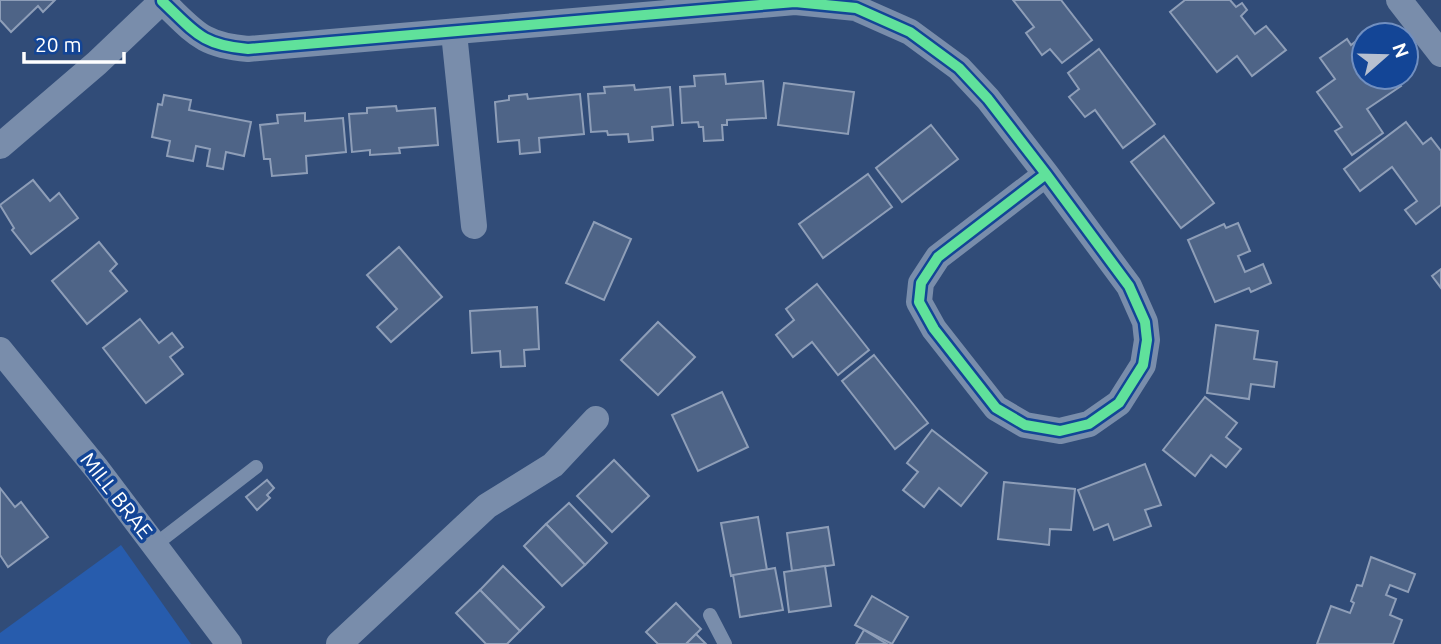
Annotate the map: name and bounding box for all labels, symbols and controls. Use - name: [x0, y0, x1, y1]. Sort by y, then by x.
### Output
- scale bar: [24, 21, 124, 65]
- north arrow: [1350, 21, 1420, 91]
- text: 20 m: [35, 32, 82, 56]
- text: N: [1388, 40, 1414, 61]
- street label: MILL BRAE: [76, 447, 158, 543]

